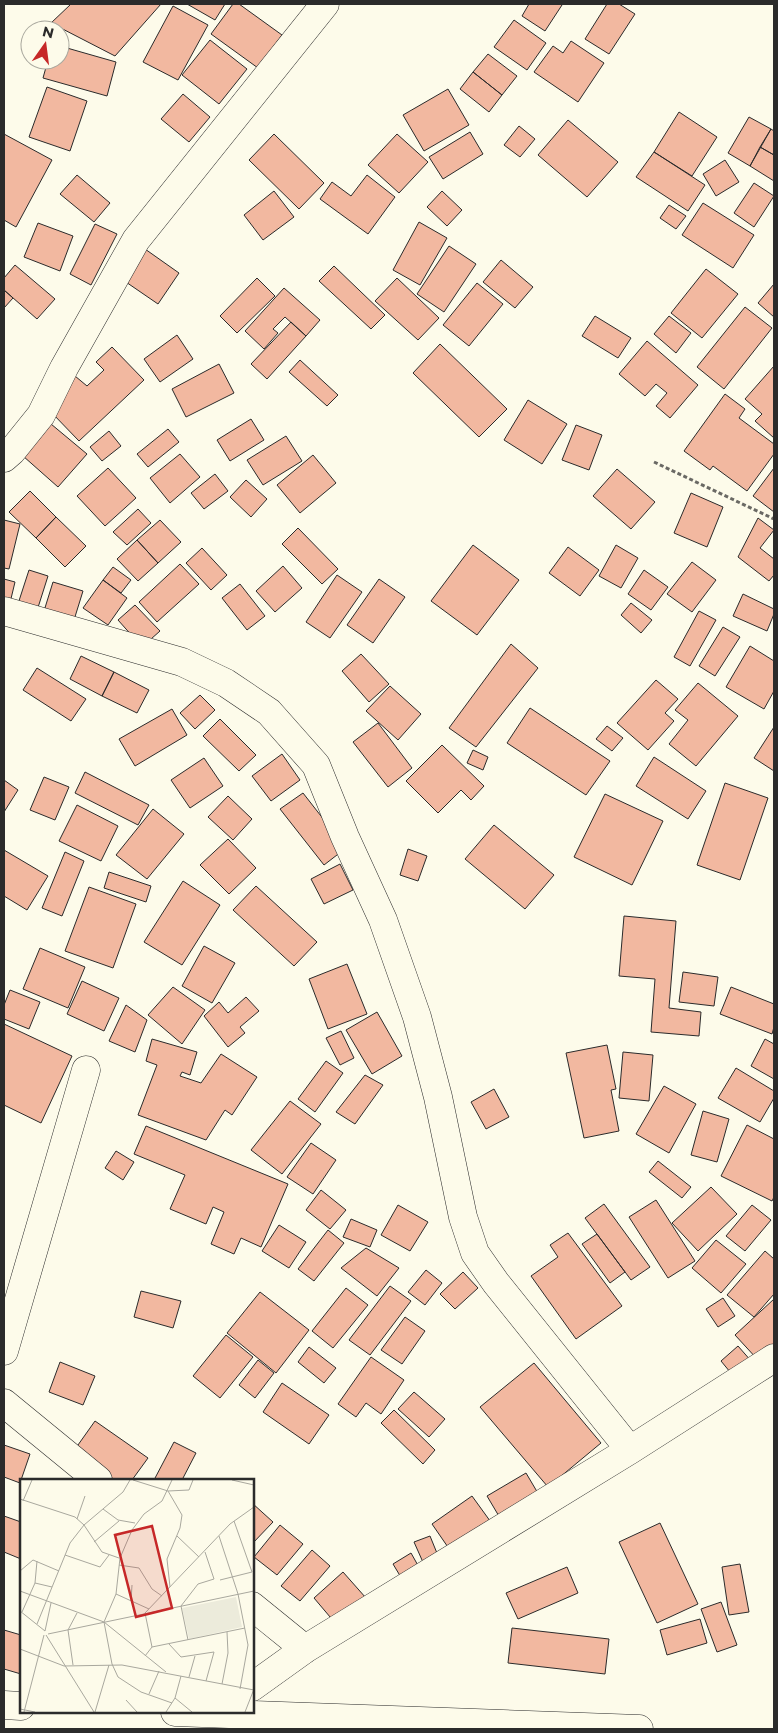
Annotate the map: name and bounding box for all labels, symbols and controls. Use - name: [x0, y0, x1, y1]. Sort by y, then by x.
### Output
- north arrow: [20, 20, 70, 70]
- text: N: [40, 22, 56, 42]
- inset map: [20, 1479, 254, 1713]

